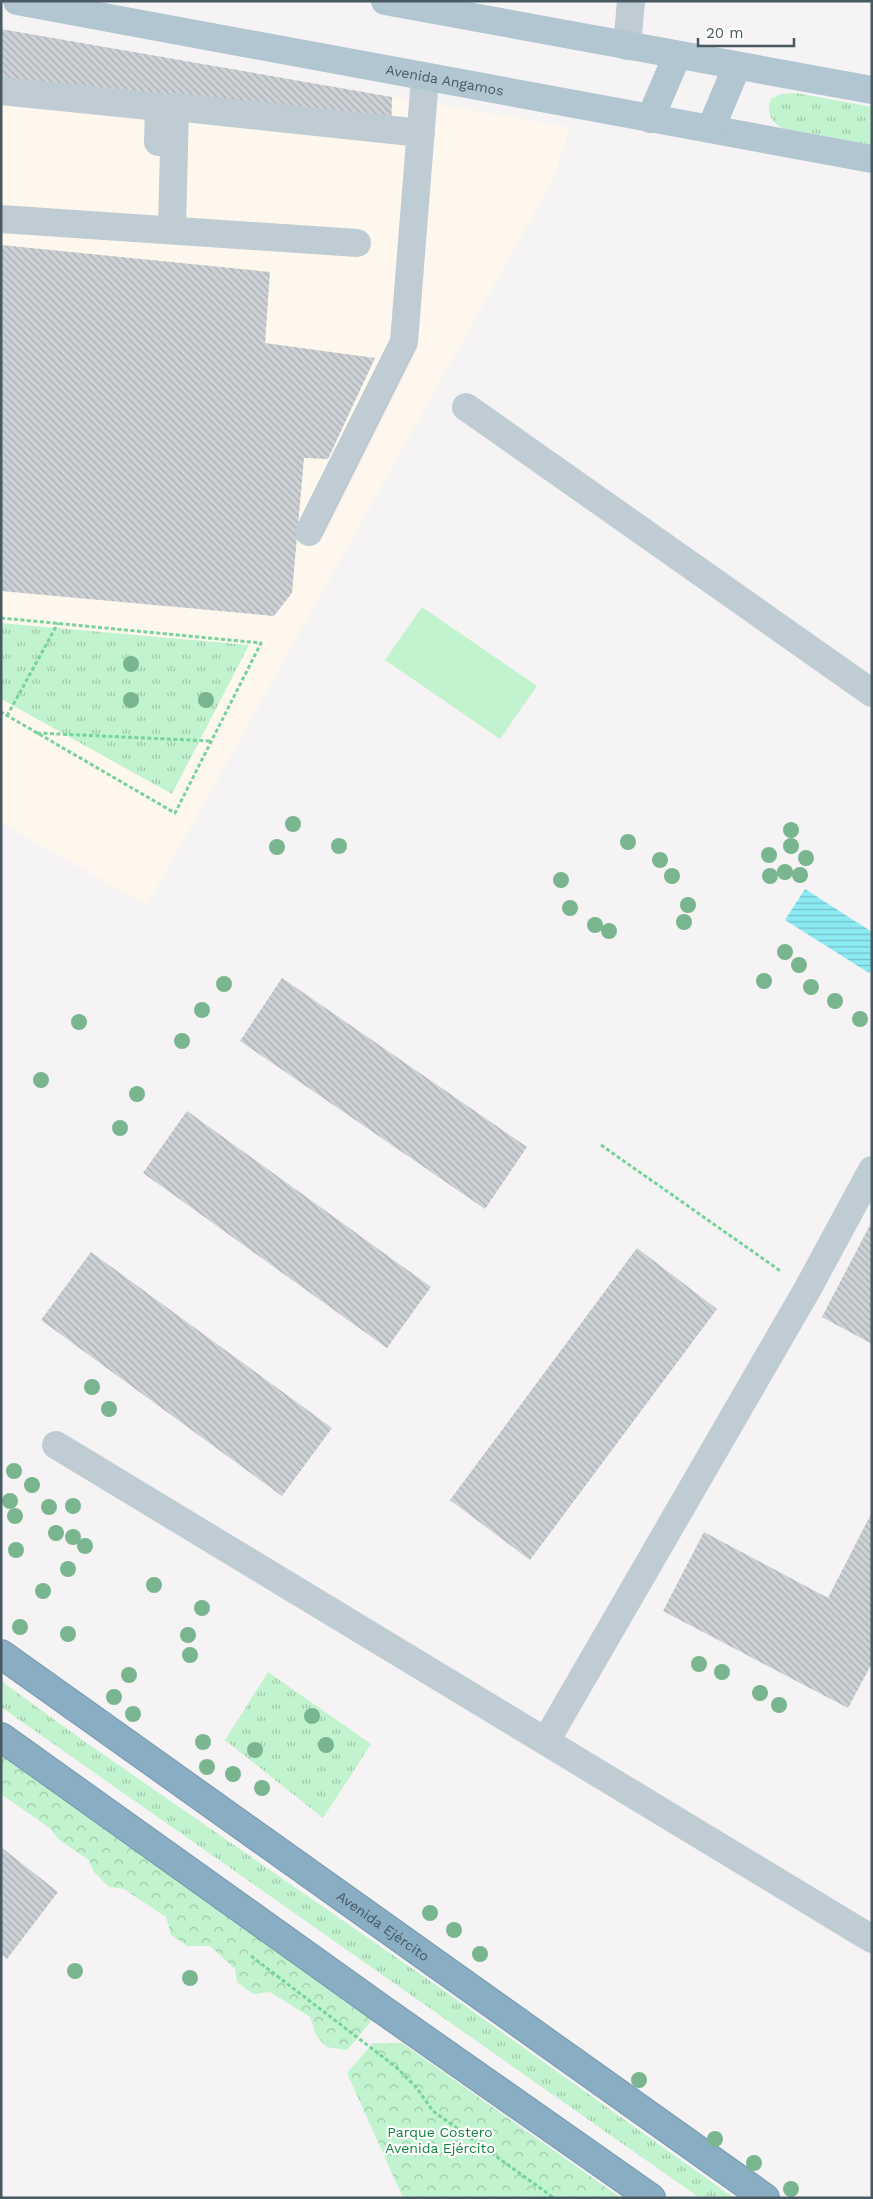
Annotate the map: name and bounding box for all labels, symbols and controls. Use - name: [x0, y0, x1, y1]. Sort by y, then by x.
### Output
- scale bar: [698, 15, 794, 47]
- text: 20 m: [706, 24, 744, 42]
- street label: Avenida Angamos: [384, 61, 505, 99]
- street label: Avenida Ejército: [334, 1888, 432, 1964]
- park label: Parque Costero Avenida Ejército: [385, 2124, 495, 2156]

